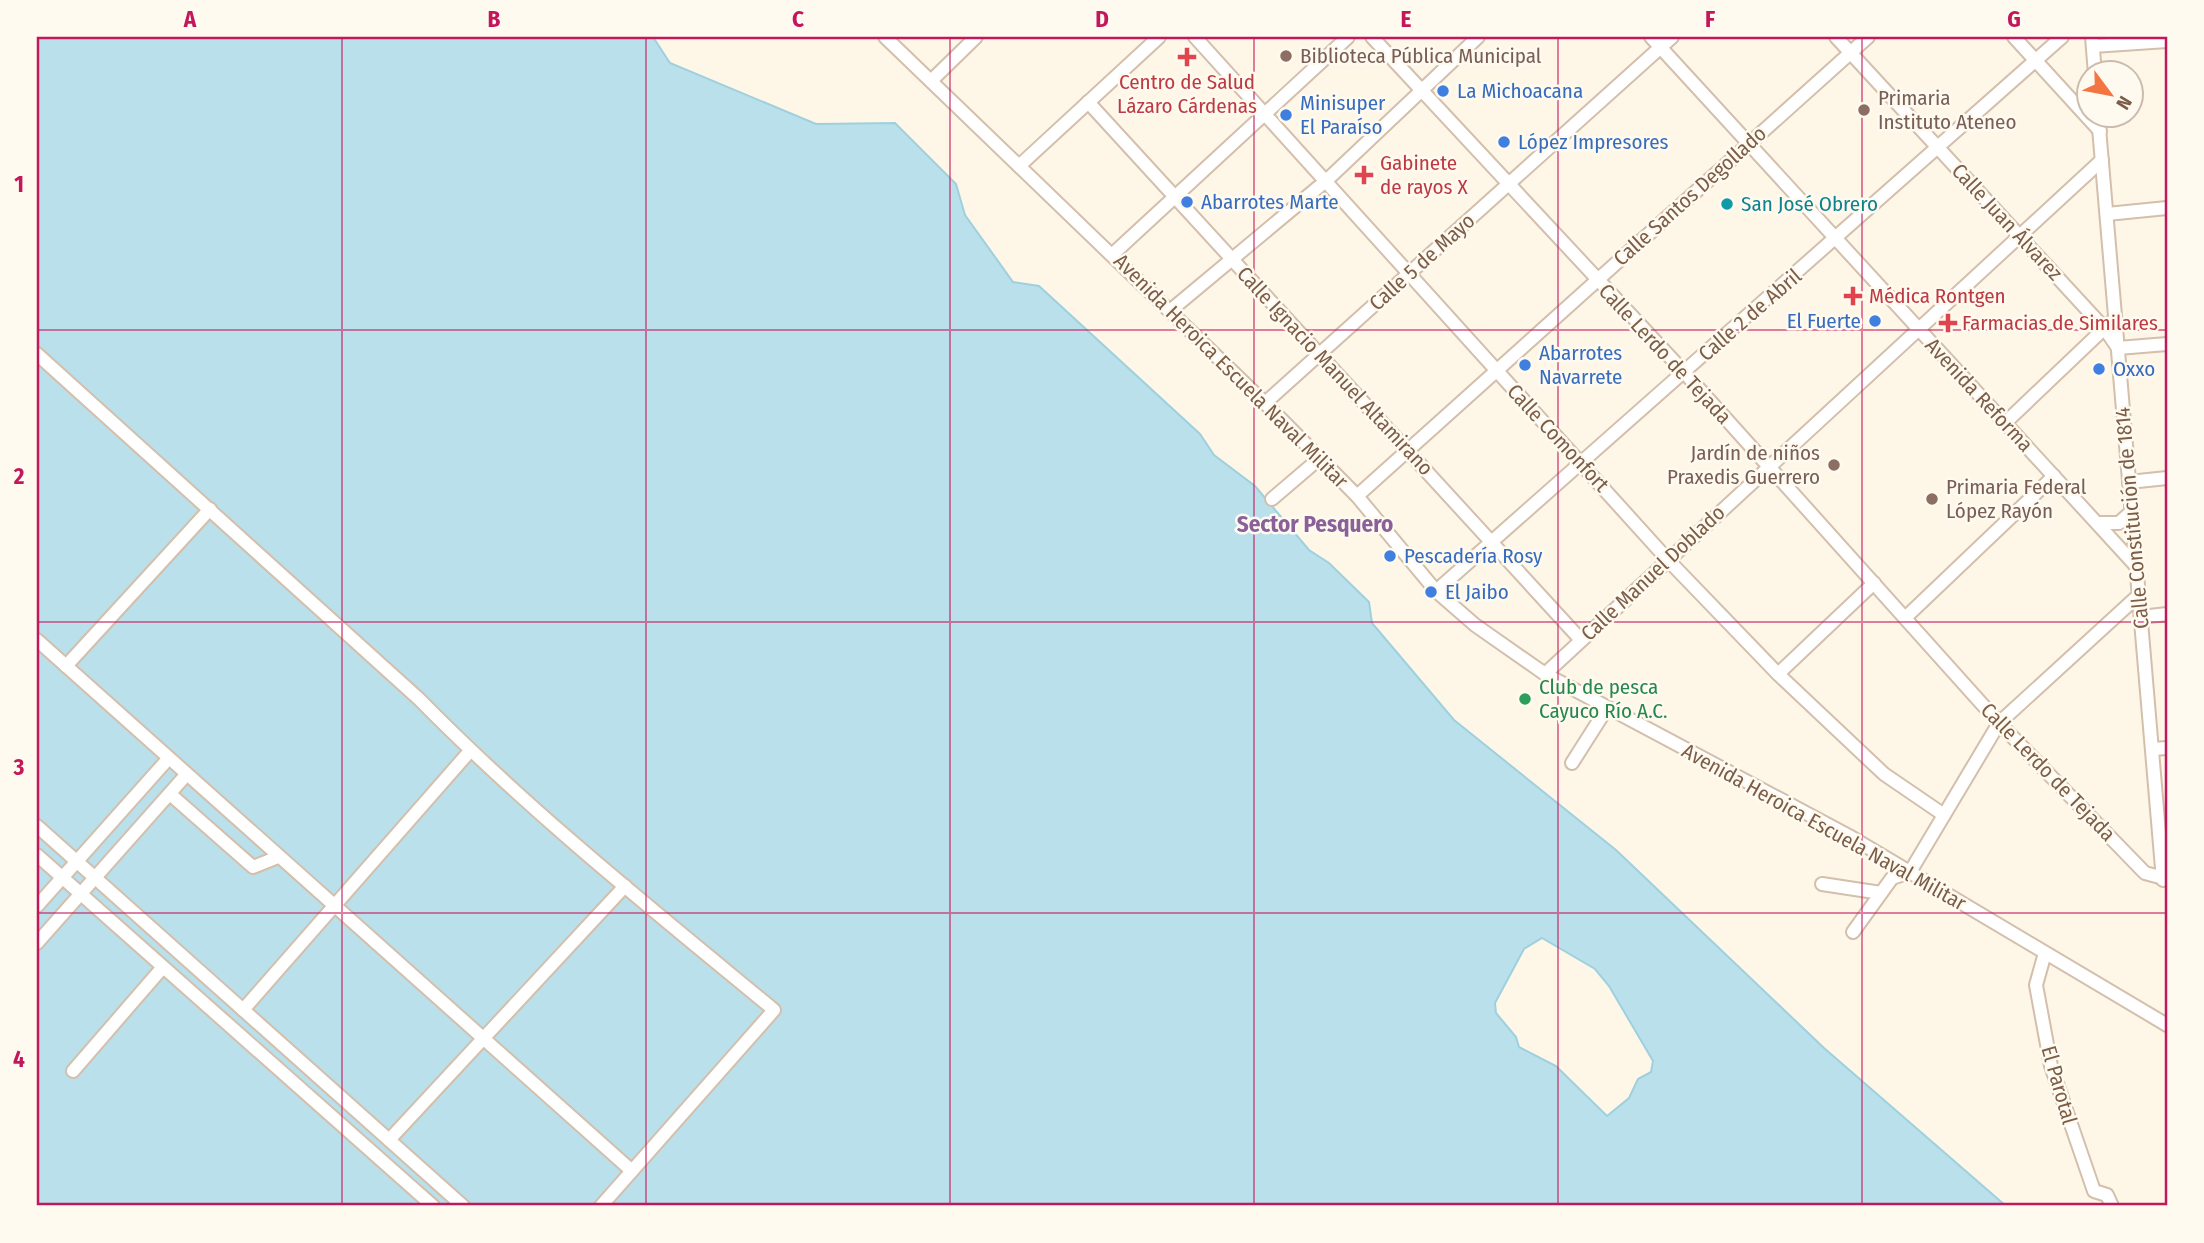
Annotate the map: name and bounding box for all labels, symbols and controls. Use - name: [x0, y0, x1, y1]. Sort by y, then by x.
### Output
- text: A: [183, 5, 197, 33]
- text: B: [488, 5, 501, 33]
- text: C: [792, 5, 804, 33]
- text: D: [1095, 5, 1109, 33]
- text: E: [1401, 5, 1412, 33]
- text: F: [1705, 5, 1715, 33]
- text: G: [2007, 5, 2021, 33]
- place label: Biblioteca Pública Municipal: [1300, 43, 1542, 69]
- marker: Centro de Salud Lázaro Cárdenas: [1177, 47, 1197, 67]
- marker: Biblioteca Pública Municipal: [1278, 48, 1294, 64]
- north arrow: [2074, 60, 2144, 130]
- place label: Centro de Salud Lázaro Cárdenas: [1117, 69, 1257, 119]
- place label: La Michoacana: [1457, 78, 1583, 104]
- marker: La Michoacana: [1435, 83, 1451, 99]
- place label: Primaria Instituto Ateneo: [1878, 85, 2017, 135]
- place label: Minisuper El Paraíso: [1300, 90, 1386, 140]
- text: N: [2111, 92, 2137, 114]
- marker: Primaria Instituto Ateneo: [1856, 102, 1872, 118]
- marker: Minisuper El Paraíso: [1278, 107, 1294, 123]
- street label: Calle Santos Degollado: [1608, 120, 1772, 272]
- place label: López Impresores: [1518, 129, 1669, 155]
- marker: López Impresores: [1496, 134, 1512, 150]
- place label: Gabinete de rayos X: [1380, 150, 1468, 200]
- street label: Calle Juan Álvarez: [1946, 158, 2068, 286]
- marker: Gabinete de rayos X: [1354, 165, 1374, 185]
- text: 1: [14, 170, 24, 198]
- place label: Abarrotes Marte: [1201, 189, 1339, 215]
- place label: San José Obrero: [1741, 191, 1878, 217]
- marker: Abarrotes Marte: [1179, 194, 1195, 210]
- marker: San José Obrero: [1719, 196, 1735, 212]
- street label: Calle 5 de Mayo: [1364, 208, 1480, 316]
- street label: Avenida Heroica Escuela Naval Militar: [1108, 248, 1354, 494]
- street label: Calle Ignacio Manuel Altamirano: [1231, 261, 1439, 481]
- street label: Calle 2 de Abril: [1693, 263, 1807, 367]
- street label: Calle Lerdo de Tejada: [1593, 278, 1737, 430]
- place label: Médica Rontgen: [1869, 283, 2006, 309]
- marker: Médica Rontgen: [1843, 286, 1863, 306]
- place label: El Fuerte: [1787, 308, 1861, 334]
- place label: Farmacias de Similares: [1962, 310, 2158, 336]
- marker: El Fuerte: [1867, 313, 1883, 329]
- marker: Farmacias de Similares: [1940, 315, 1956, 331]
- street label: Avenida Reforma: [1920, 333, 2038, 457]
- place label: Abarrotes Navarrete: [1539, 340, 1622, 390]
- place label: Oxxo: [2113, 356, 2155, 382]
- marker: Abarrotes Navarrete: [1517, 357, 1533, 373]
- marker: Oxxo: [2091, 361, 2107, 377]
- street label: Calle Comonfort: [1501, 379, 1615, 497]
- street label: Calle Constitución de 1814: [2109, 406, 2155, 630]
- place label: Jardín de niños Praxedis Guerrero: [1667, 440, 1820, 490]
- marker: Jardín de niños Praxedis Guerrero: [1826, 457, 1842, 473]
- text: 2: [13, 462, 25, 490]
- place label: Primaria Federal López Rayón: [1946, 474, 2087, 524]
- marker: Primaria Federal López Rayón: [1924, 491, 1940, 507]
- street label: Calle Manuel Doblado: [1576, 500, 1730, 646]
- district label: Sector Pesquero: [1237, 510, 1393, 538]
- place label: Pescadería Rosy: [1404, 543, 1543, 569]
- marker: Pescadería Rosy: [1382, 548, 1398, 564]
- place label: El Jaibo: [1445, 579, 1509, 605]
- marker: El Jaibo: [1423, 584, 1439, 600]
- place label: Club de pesca Cayuco Río A.C.: [1539, 674, 1667, 724]
- marker: Club de pesca Cayuco Río A.C.: [1517, 691, 1533, 707]
- street label: Calle Lerdo de Tejada: [1975, 697, 2121, 847]
- street label: Avenida Heroica Escuela Naval Militar: [1677, 738, 1971, 917]
- text: 3: [13, 753, 25, 781]
- street label: El Parotal: [2035, 1043, 2083, 1128]
- text: 4: [13, 1045, 25, 1073]

